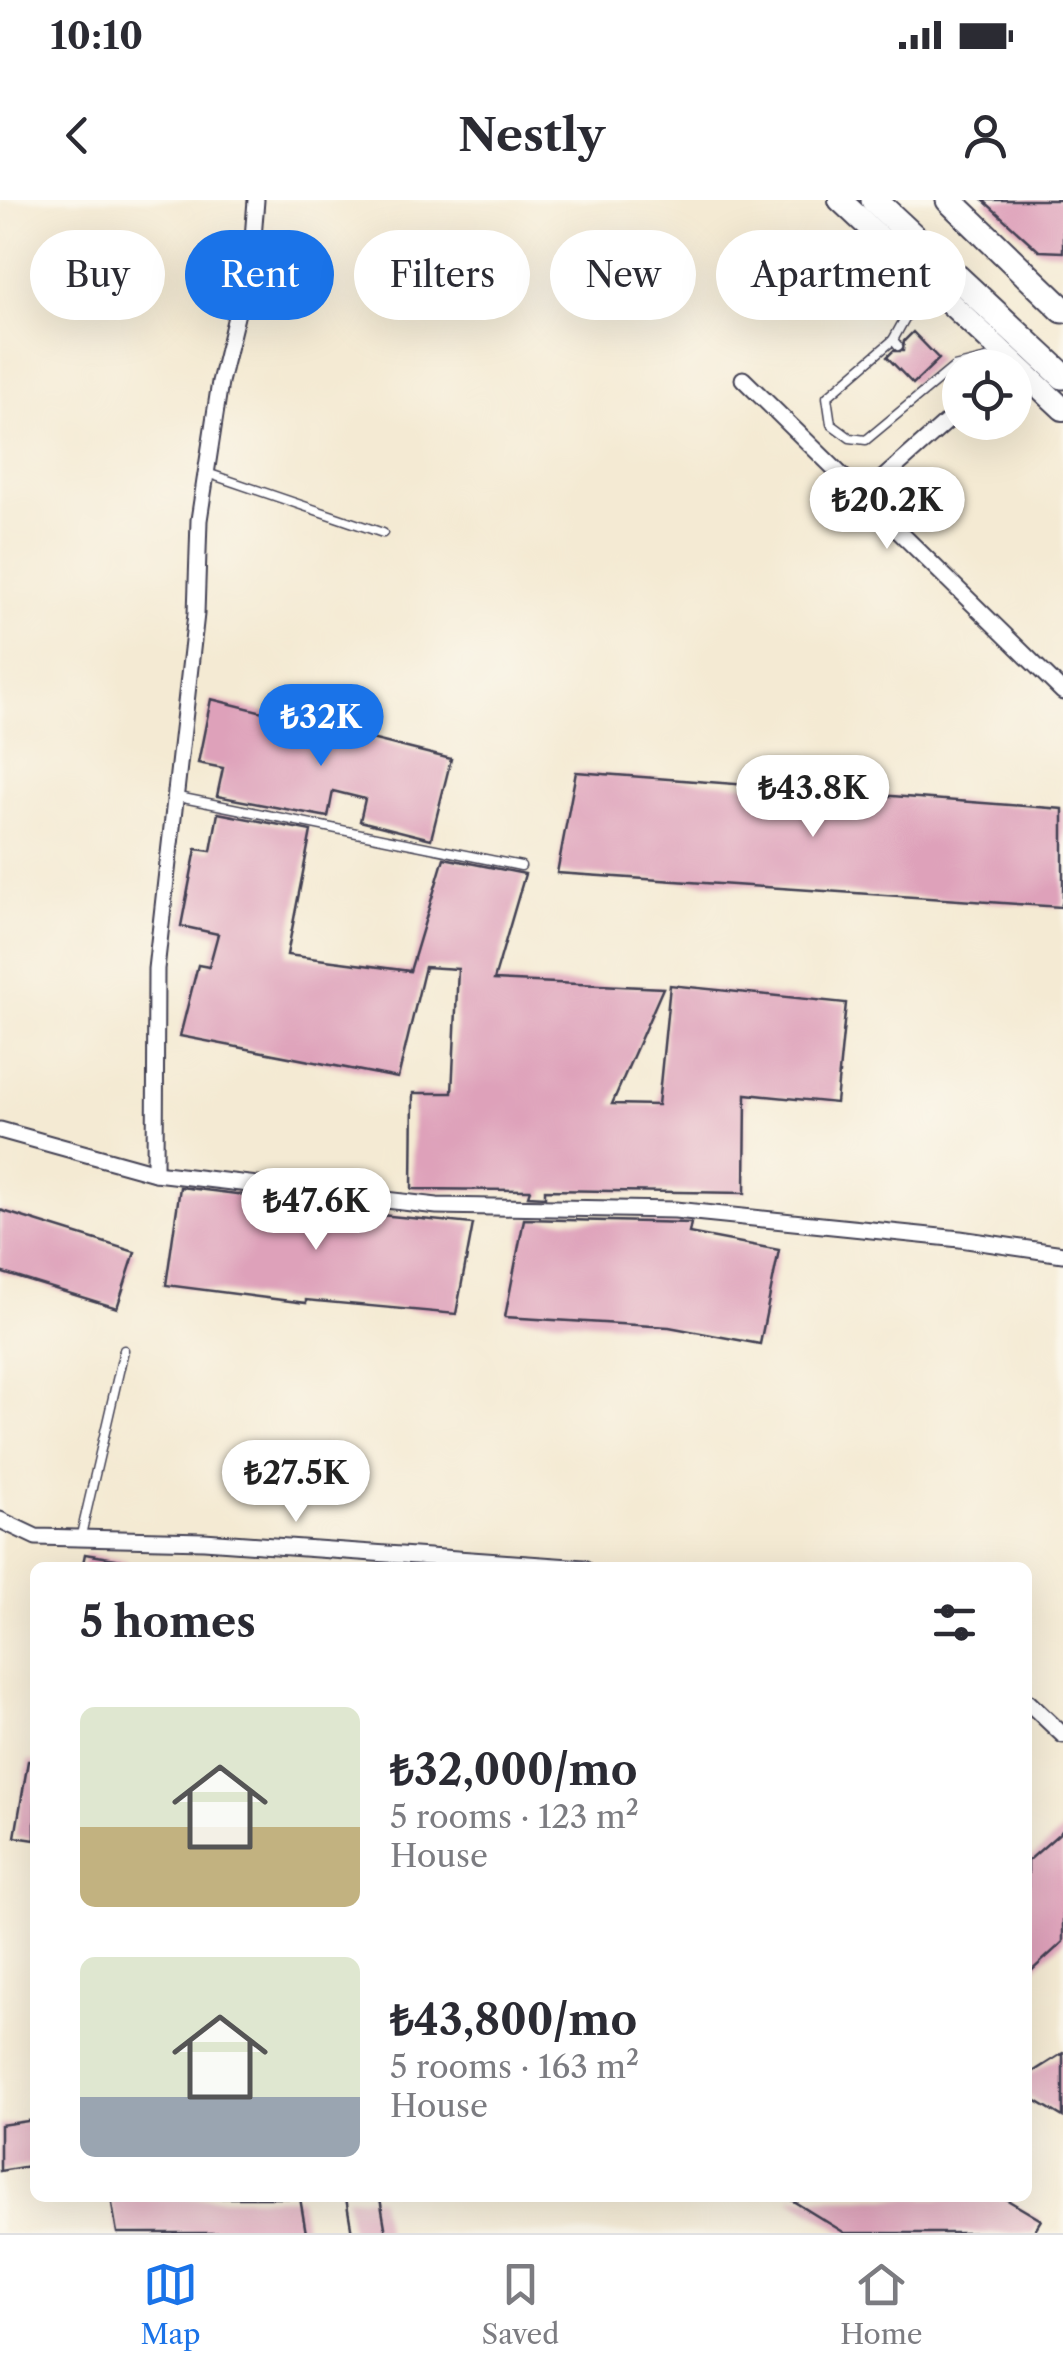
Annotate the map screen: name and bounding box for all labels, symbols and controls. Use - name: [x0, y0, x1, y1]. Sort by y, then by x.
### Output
- text: 10:10: [50, 12, 143, 59]
- text: Nestly: [458, 107, 605, 163]
- icon: back: [50, 108, 105, 163]
- icon: person: [958, 108, 1013, 163]
- chip: Buy: [30, 230, 165, 320]
- chip: Rent: [185, 230, 334, 320]
- chip: Filters: [354, 230, 530, 320]
- chip: New: [550, 230, 696, 320]
- chip: Apartment: [716, 230, 966, 320]
- map controls: [942, 350, 1032, 440]
- button: locate: [942, 350, 1032, 440]
- pin: ₺20.2K: [806, 467, 968, 552]
- text: ₺20.2K: [832, 480, 942, 519]
- pin: ₺32K: [262, 684, 380, 769]
- text: ₺32K: [281, 697, 361, 736]
- pin: ₺43.8K: [732, 755, 894, 840]
- text: ₺43.8K: [758, 768, 868, 807]
- pin: ₺47.6K: [235, 1168, 397, 1253]
- text: ₺47.6K: [263, 1181, 369, 1220]
- pin: ₺27.5K: [215, 1440, 377, 1525]
- text: ₺27.5K: [244, 1453, 348, 1492]
- icon: filters: [927, 1595, 982, 1650]
- text: 5 homes: [80, 1596, 256, 1648]
- text: ₺32,000/mo: [390, 1744, 637, 1796]
- icon: home: [160, 1747, 280, 1867]
- text: 5 rooms · 123 m²: [390, 1797, 639, 1836]
- text: House: [390, 1836, 488, 1875]
- text: ₺43,800/mo: [390, 1994, 637, 2046]
- icon: home: [160, 1997, 280, 2117]
- text: 5 rooms · 163 m²: [390, 2047, 639, 2086]
- text: House: [390, 2086, 488, 2125]
- tab: Map: [140, 2257, 201, 2351]
- tab: Saved: [482, 2257, 559, 2351]
- tab: Home: [840, 2257, 923, 2351]

